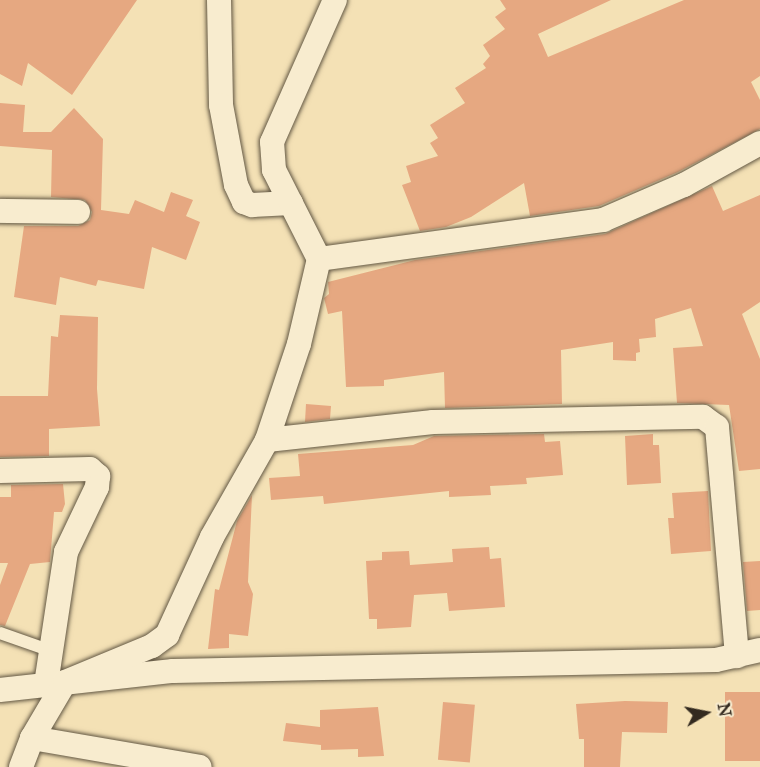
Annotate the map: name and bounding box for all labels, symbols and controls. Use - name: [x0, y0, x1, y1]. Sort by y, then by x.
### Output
- north arrow: [676, 683, 736, 743]
- text: N: [714, 701, 735, 718]

